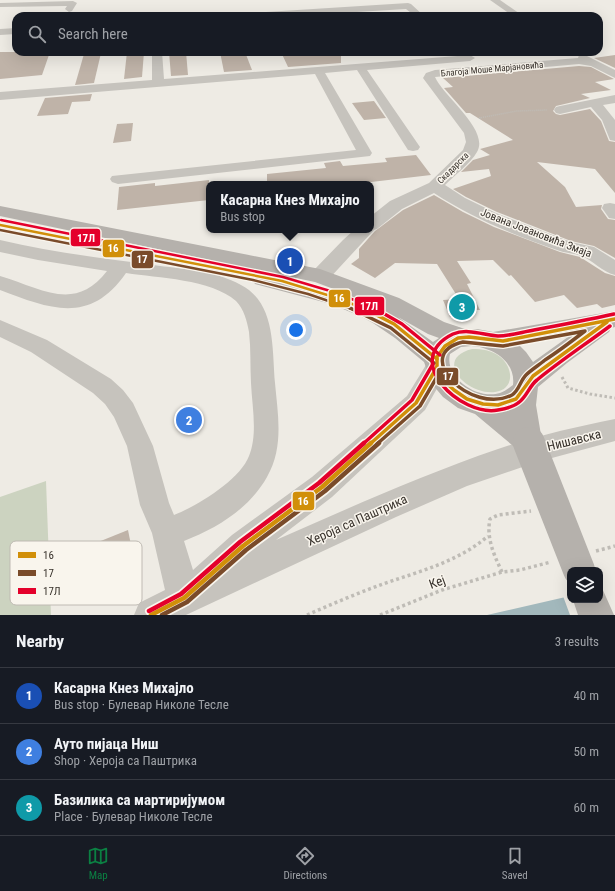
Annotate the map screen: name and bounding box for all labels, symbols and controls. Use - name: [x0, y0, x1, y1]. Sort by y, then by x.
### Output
- search box: [12, 12, 603, 56]
- icon: search: [26, 23, 48, 45]
- text: Search here: [58, 25, 128, 43]
- street label: Благоја Моше Марјановића: [440, 60, 544, 78]
- street label: Скадарска: [435, 150, 471, 186]
- popup: [206, 181, 374, 233]
- text: Касарна Кнез Михајло: [220, 191, 360, 209]
- street label: Јована Јовановића Змаја: [479, 206, 593, 260]
- text: Bus stop: [220, 209, 265, 224]
- line badge: 17Л: [70, 228, 101, 247]
- text: 17Л: [77, 232, 95, 245]
- line badge: 16: [102, 239, 125, 258]
- text: 16: [107, 242, 119, 255]
- pin: 1: [277, 246, 303, 276]
- line badge: 17: [131, 250, 154, 269]
- text: 17: [136, 253, 148, 266]
- line badge: 16: [328, 289, 351, 308]
- text: 16: [333, 292, 345, 305]
- pin: 3: [449, 292, 475, 322]
- line badge: 17Л: [354, 296, 385, 316]
- text: 17Л: [360, 300, 378, 313]
- your location: [286, 320, 306, 340]
- line badge: 17: [436, 367, 459, 386]
- text: 17: [442, 370, 454, 383]
- pin: 2: [176, 405, 202, 435]
- street label: Нишавска: [545, 426, 603, 454]
- line badge: 16: [292, 491, 315, 511]
- street label: Хероја са Паштрика: [305, 491, 409, 549]
- text: 16: [297, 495, 309, 508]
- legend: [10, 541, 142, 605]
- text: 16: [43, 549, 54, 562]
- text: 17: [43, 567, 54, 580]
- map controls: [567, 567, 603, 603]
- button: layers: [567, 567, 603, 603]
- street label: Кеј: [427, 572, 447, 592]
- text: 17Л: [43, 585, 61, 598]
- text: Nearby: [16, 631, 64, 651]
- text: 3 results: [555, 634, 599, 649]
- text: Касарна Кнез Михајло: [54, 679, 194, 697]
- text: 1: [26, 688, 32, 703]
- text: 40 m: [573, 688, 599, 703]
- text: Bus stop · Булевар Николе Тесле: [54, 697, 229, 712]
- text: Ауто пијаца Ниш: [54, 735, 159, 753]
- text: 2: [26, 744, 32, 759]
- text: 50 m: [573, 744, 599, 759]
- text: Shop · Хероја са Паштрика: [54, 753, 197, 768]
- text: Базилика са мартиријумом: [54, 791, 225, 809]
- text: 3: [26, 800, 32, 815]
- text: 60 m: [573, 800, 599, 815]
- text: Place · Булевар Николе Тесле: [54, 809, 212, 824]
- tab: Map: [87, 845, 109, 882]
- tab: Directions: [283, 845, 327, 882]
- tab: Saved: [502, 845, 528, 882]

